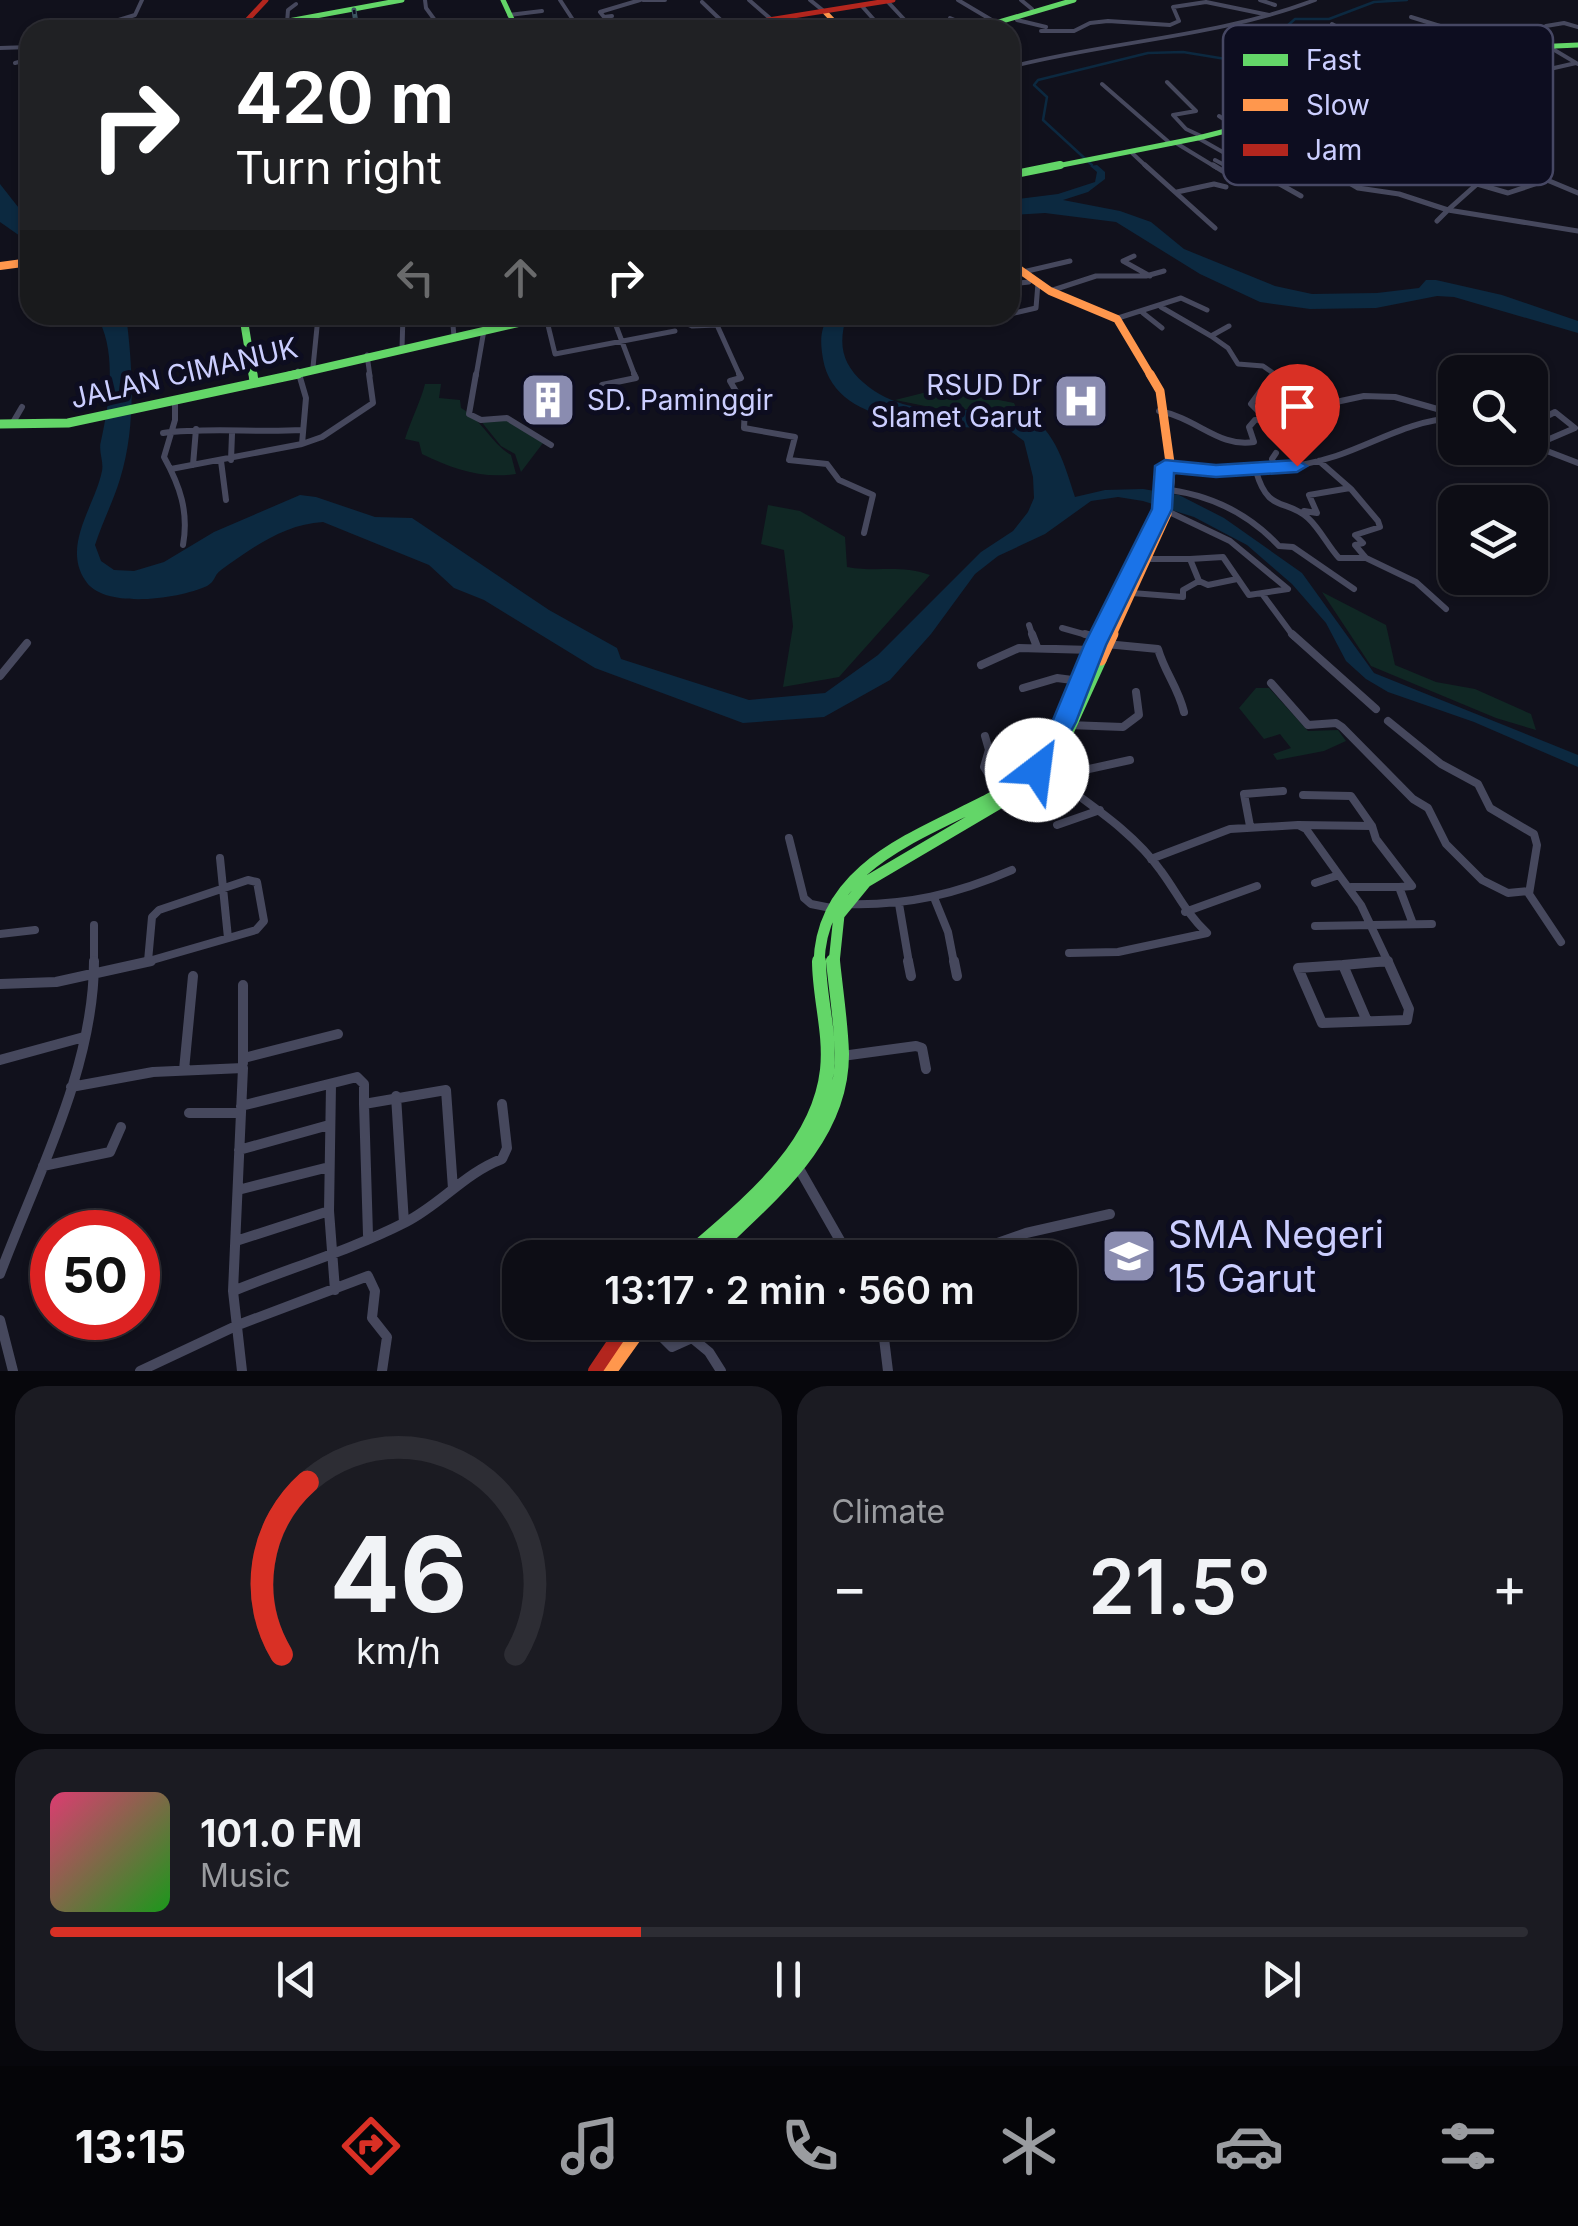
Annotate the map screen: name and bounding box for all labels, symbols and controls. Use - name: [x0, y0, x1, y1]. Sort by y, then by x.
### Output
- legend: [1223, 25, 1553, 185]
- text: Fast: [1306, 43, 1362, 77]
- text: 420 m: [235, 55, 454, 140]
- icon: right: [70, 60, 200, 190]
- text: Slow: [1306, 88, 1370, 122]
- text: Jam: [1306, 133, 1362, 167]
- text: Turn right: [235, 140, 442, 195]
- icon: left: [388, 250, 443, 305]
- icon: ahead: [493, 250, 548, 305]
- icon: right: [598, 250, 653, 305]
- street label: JALAN CIMANUK: [67, 330, 301, 416]
- map controls: [1438, 355, 1548, 595]
- button: search: [1438, 355, 1548, 465]
- pin: [1255, 364, 1340, 467]
- place label: RSUD Dr Slamet Garut: [871, 368, 1042, 434]
- building icon: SD. Paminggir: [518, 370, 578, 430]
- hospital icon: RSUD Dr Slamet Garut: [1051, 371, 1111, 431]
- icon: arrive: [1270, 379, 1325, 434]
- place label: SD. Paminggir: [587, 383, 773, 417]
- button: layers: [1438, 485, 1548, 595]
- position arrow: [985, 718, 1089, 822]
- speed limit sign: 50: [30, 1210, 160, 1340]
- place label: SMA Negeri 15 Garut: [1168, 1211, 1384, 1301]
- school or university icon: SMA Negeri 15 Garut: [1099, 1226, 1159, 1286]
- text: 13:17 · 2 min · 560 m: [604, 1267, 975, 1313]
- text: Climate: [832, 1492, 945, 1531]
- text: 46: [329, 1511, 467, 1637]
- text: 21.5°: [1088, 1541, 1271, 1632]
- text: −: [832, 1554, 868, 1620]
- text: +: [1492, 1554, 1528, 1620]
- text: km/h: [356, 1629, 441, 1673]
- text: 101.0 FM: [200, 1810, 362, 1856]
- text: Music: [200, 1856, 291, 1895]
- icon: previous: [269, 1952, 324, 2007]
- icon: pause: [761, 1952, 816, 2007]
- icon: next: [1254, 1952, 1309, 2007]
- icon: directions: [336, 2111, 406, 2181]
- icon: music: [555, 2111, 625, 2181]
- icon: phone: [775, 2111, 845, 2181]
- icon: climate: [994, 2111, 1064, 2181]
- icon: car: [1214, 2111, 1284, 2181]
- icon: filters: [1433, 2111, 1503, 2181]
- text: 13:15: [75, 2119, 186, 2174]

